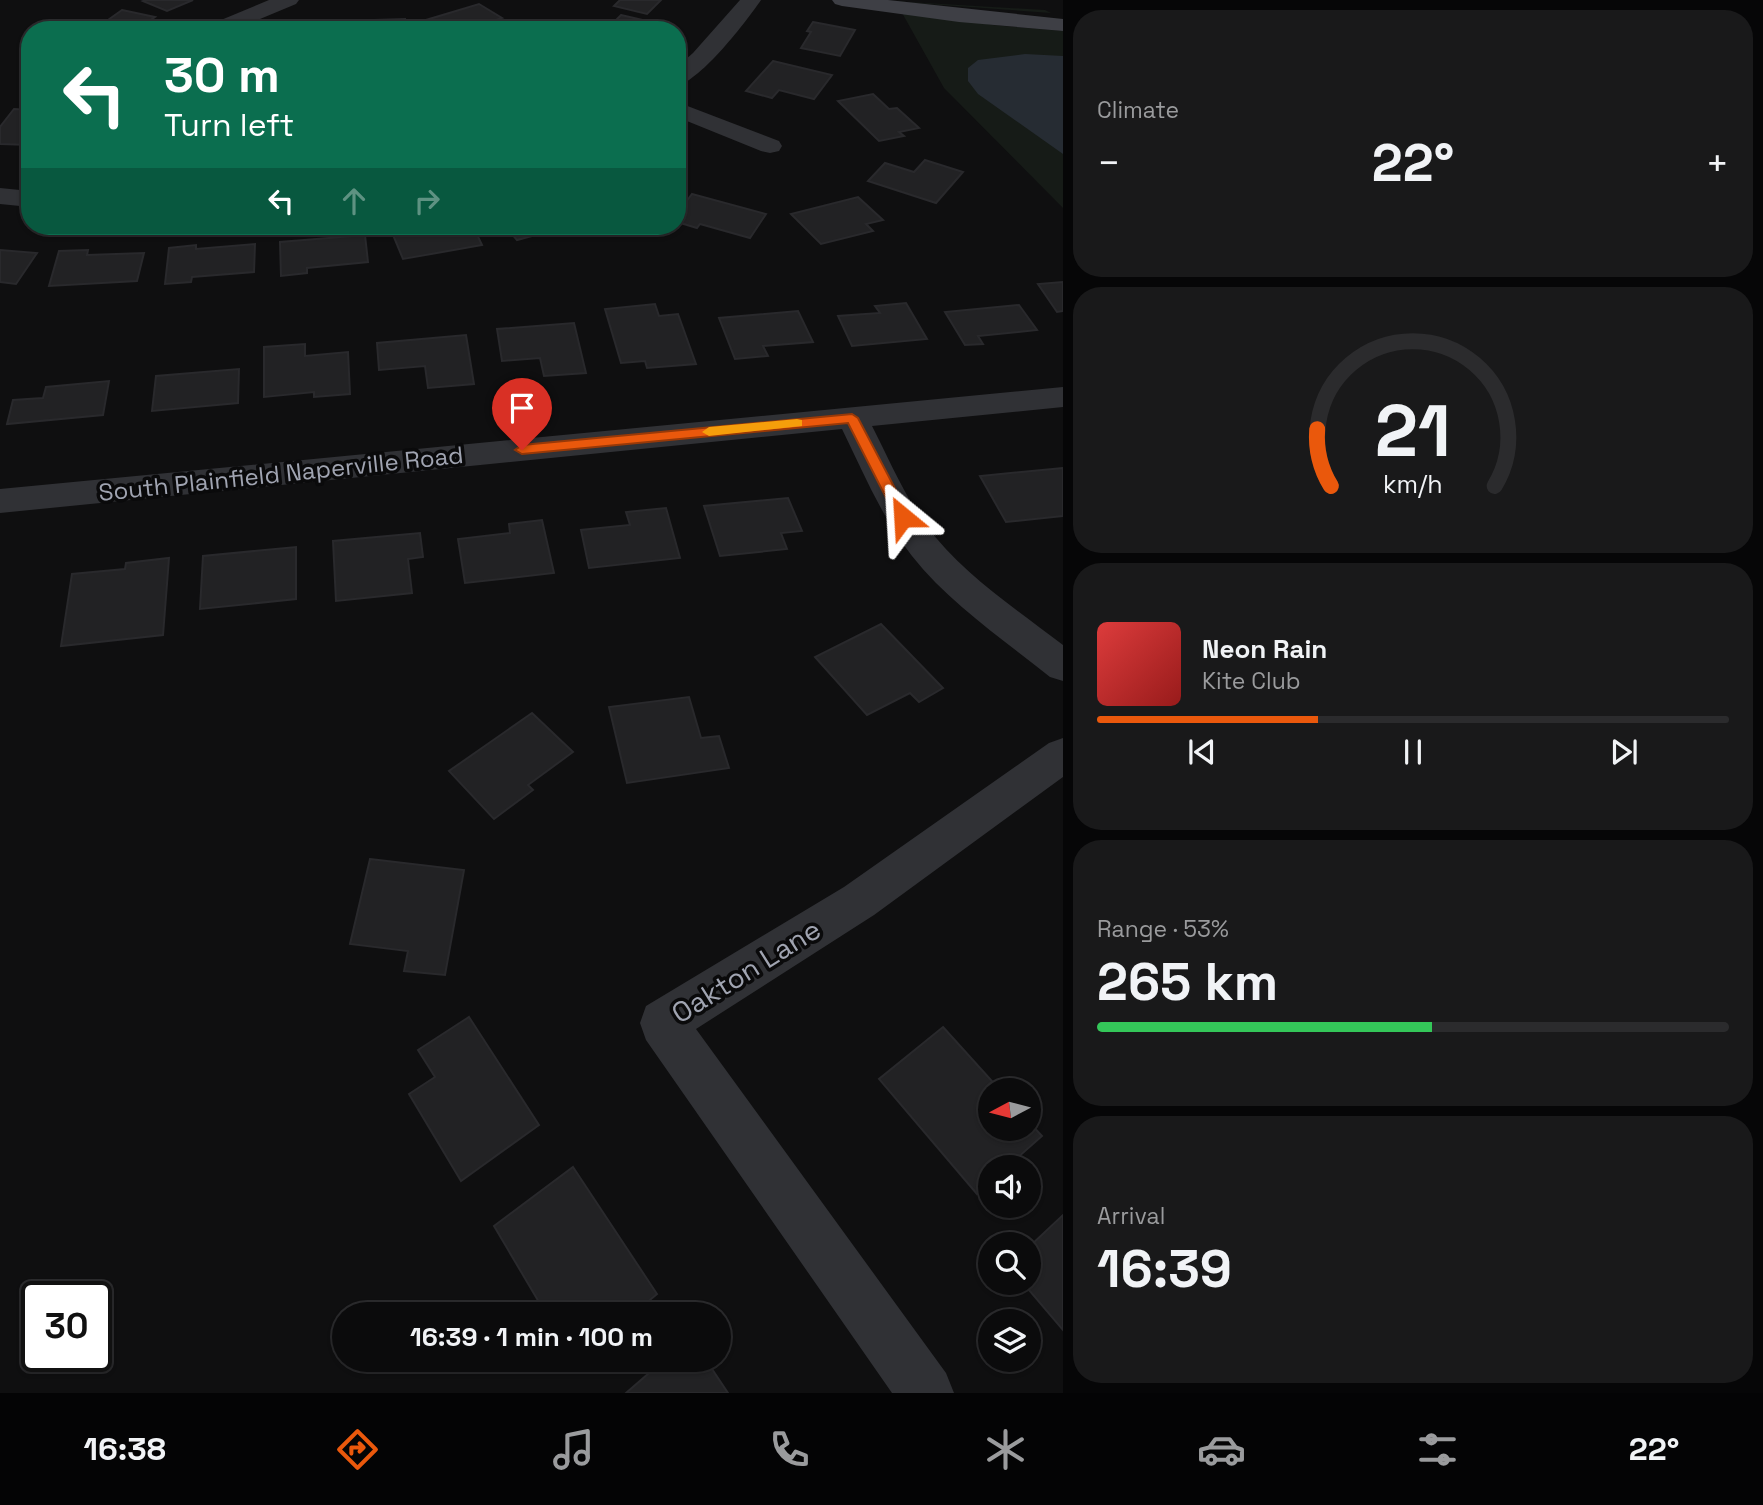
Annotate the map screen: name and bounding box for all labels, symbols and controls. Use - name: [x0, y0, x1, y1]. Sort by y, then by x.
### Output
- text: 30 m: [164, 44, 280, 106]
- icon: left: [49, 49, 140, 140]
- text: Climate: [1097, 95, 1179, 125]
- text: Turn left: [164, 105, 294, 145]
- text: 22°: [1372, 130, 1454, 196]
- text: −: [1097, 139, 1121, 187]
- text: +: [1705, 139, 1729, 187]
- icon: left: [262, 182, 300, 220]
- icon: ahead: [335, 182, 373, 220]
- icon: right: [408, 182, 446, 220]
- pin: [492, 378, 552, 450]
- text: 21: [1375, 384, 1451, 477]
- icon: arrive: [503, 389, 541, 427]
- street label: South Plainfield Naperville Road: [97, 439, 465, 508]
- text: km/h: [1383, 468, 1443, 500]
- position arrow: [866, 480, 940, 554]
- text: Neon Rain: [1202, 632, 1327, 666]
- text: Kite Club: [1202, 666, 1301, 696]
- icon: previous: [1183, 733, 1221, 771]
- icon: pause: [1394, 733, 1432, 771]
- icon: next: [1605, 733, 1643, 771]
- street label: Oakton Lane: [665, 911, 827, 1031]
- text: Range · 53%: [1097, 914, 1229, 944]
- text: 265 km: [1097, 949, 1278, 1015]
- north arrow: [978, 1078, 1041, 1141]
- map controls: [978, 1078, 1041, 1372]
- button: sound: [978, 1155, 1041, 1218]
- text: Arrival: [1097, 1201, 1165, 1231]
- button: search: [978, 1232, 1041, 1295]
- text: 16:39: [1097, 1236, 1232, 1302]
- speed limit sign: 30: [21, 1281, 112, 1372]
- button: layers: [978, 1309, 1041, 1372]
- text: 16:39 · 1 min · 100 m: [410, 1320, 653, 1354]
- icon: directions: [333, 1425, 382, 1474]
- icon: music: [549, 1425, 598, 1474]
- icon: phone: [765, 1425, 814, 1474]
- icon: climate: [981, 1425, 1030, 1474]
- icon: car: [1197, 1425, 1246, 1474]
- icon: filters: [1413, 1425, 1462, 1474]
- text: 16:38: [83, 1429, 166, 1469]
- text: 22°: [1629, 1429, 1679, 1469]

